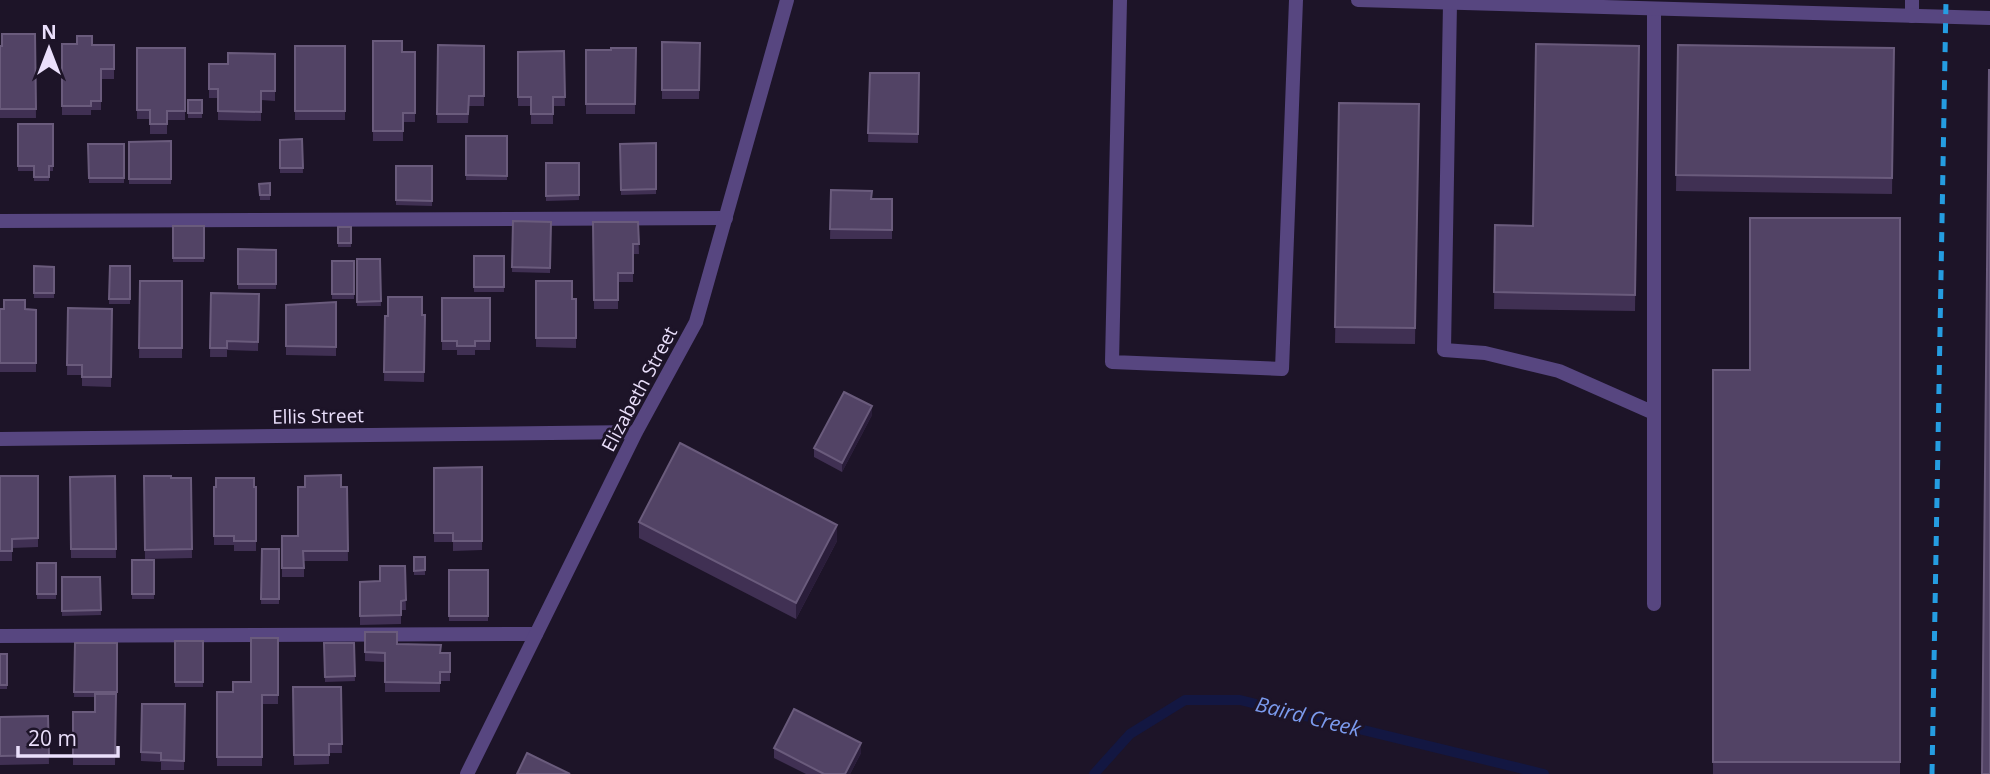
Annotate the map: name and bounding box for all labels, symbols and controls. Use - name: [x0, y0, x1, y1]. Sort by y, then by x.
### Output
- north arrow: [14, 14, 84, 84]
- text: N: [41, 19, 57, 45]
- street label: Elizabeth Street: [595, 322, 683, 456]
- street label: Ellis Street: [272, 402, 364, 430]
- water label: Baird Creek: [1253, 689, 1364, 743]
- scale bar: [18, 714, 117, 758]
- text: 20 m: [28, 724, 77, 752]

